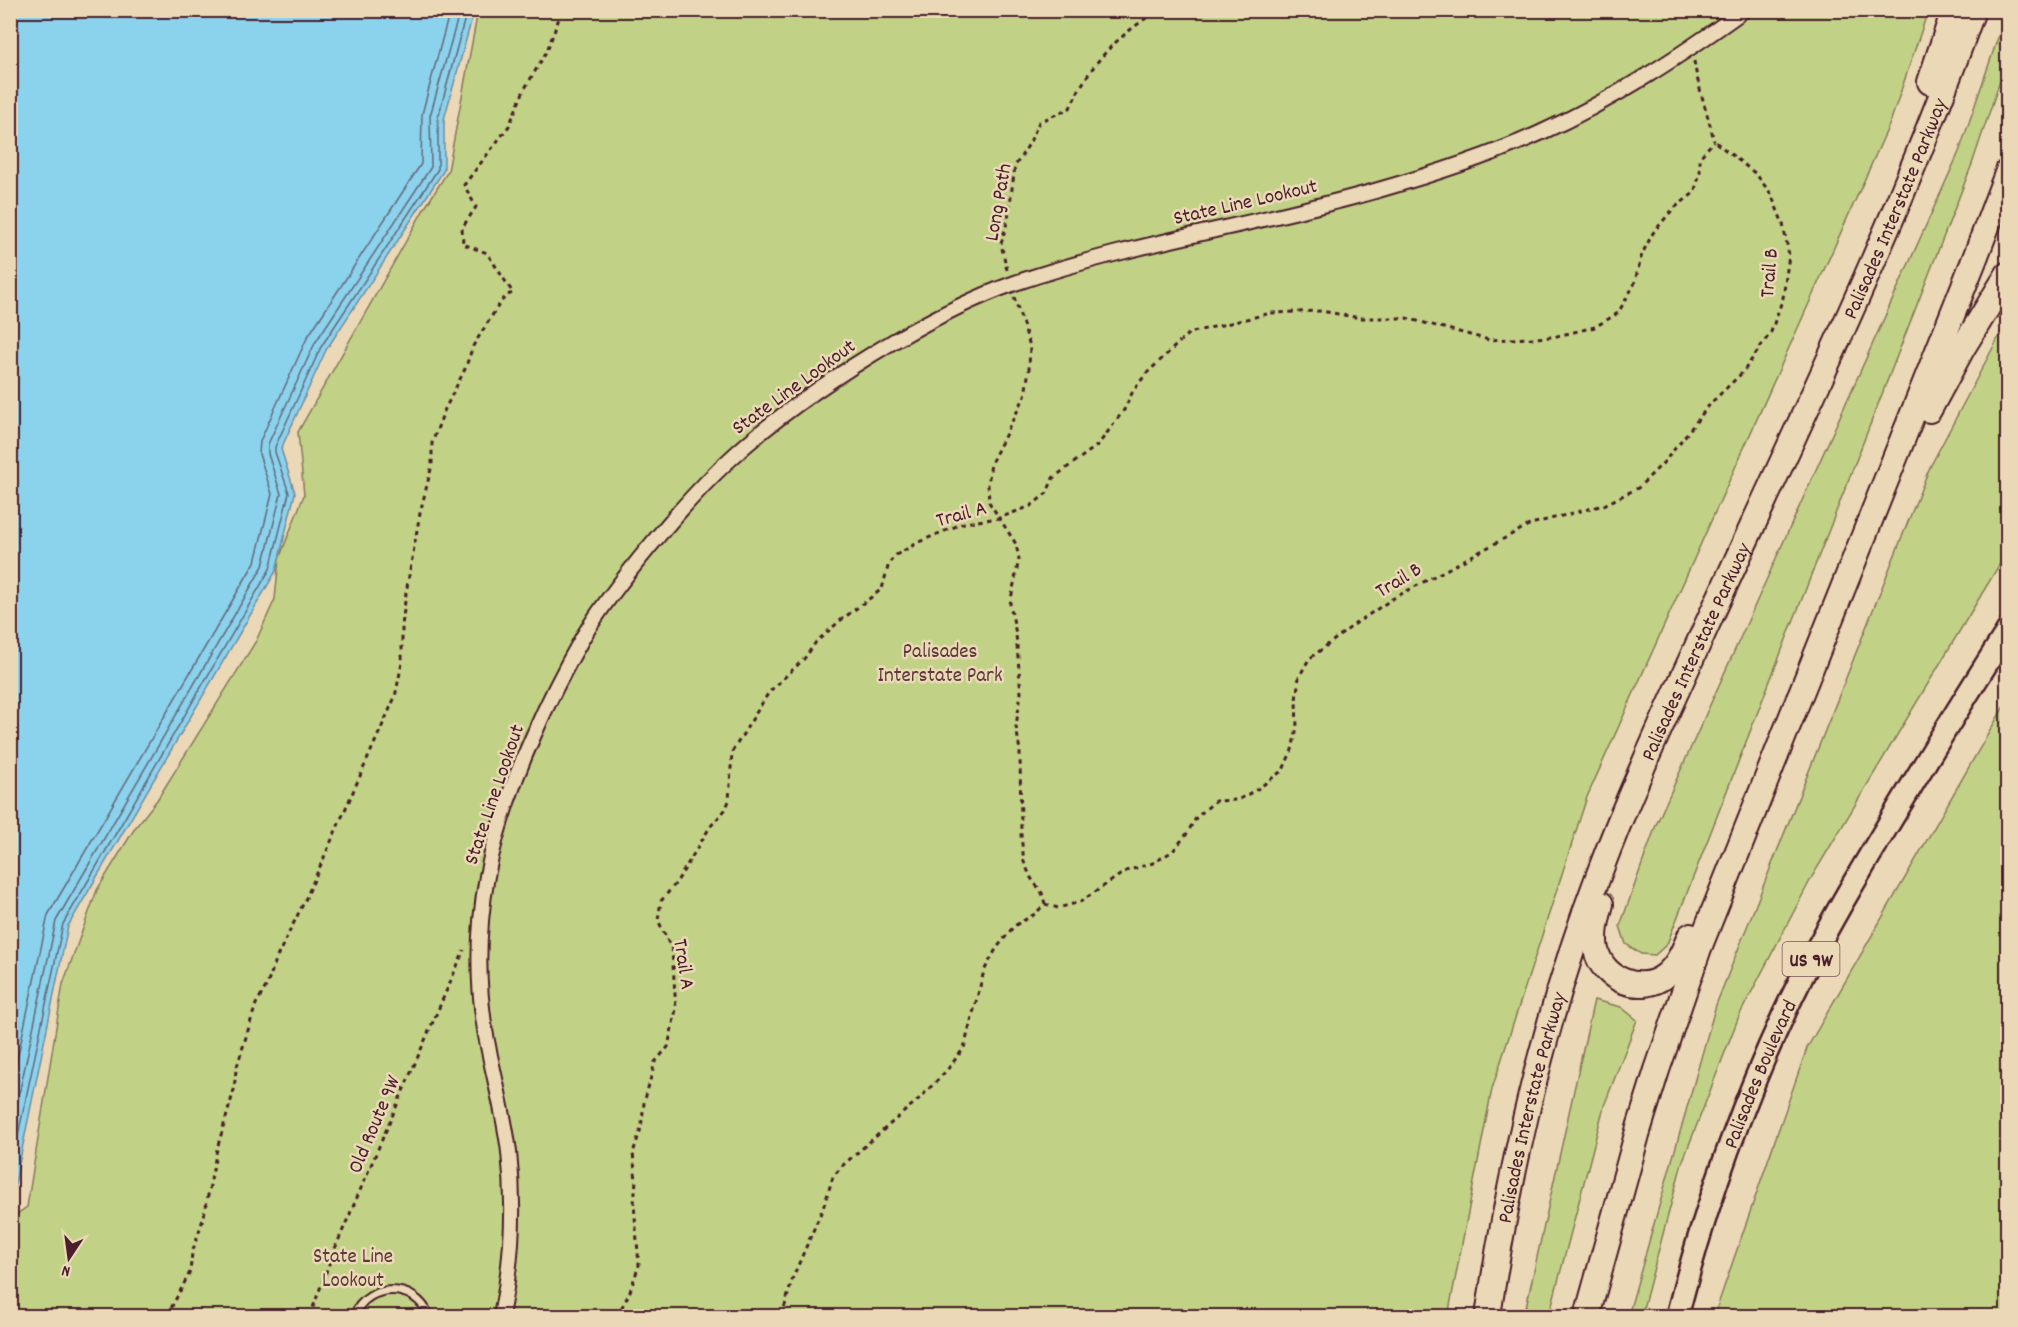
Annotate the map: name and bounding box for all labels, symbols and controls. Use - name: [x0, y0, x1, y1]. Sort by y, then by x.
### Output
- street label: Palisades Interstate Parkway: [1837, 94, 1957, 325]
- street label: Long Path: [978, 161, 1022, 244]
- street label: State Line Lookout: [1171, 173, 1321, 235]
- street label: Trail B: [1754, 247, 1788, 299]
- street label: State Line Lookout: [727, 333, 863, 444]
- street label: Trail A: [933, 495, 990, 537]
- street label: Palisades Interstate Parkway: [1635, 538, 1761, 766]
- street label: Trail B: [1371, 556, 1429, 607]
- park label: Palisades Interstate Park: [877, 638, 1003, 692]
- street label: State Line Lookout: [458, 720, 534, 869]
- street label: Trail A: [663, 937, 701, 992]
- road number: US 9W: [1782, 942, 1840, 976]
- street label: Palisades Interstate Parkway: [1492, 989, 1576, 1226]
- street label: Palisades Boulevard: [1718, 996, 1806, 1153]
- street label: Old Route 9W: [342, 1071, 410, 1179]
- north arrow: [39, 1228, 99, 1288]
- park label: State Line Lookout: [313, 1243, 393, 1297]
- text: N: [60, 1258, 73, 1282]

